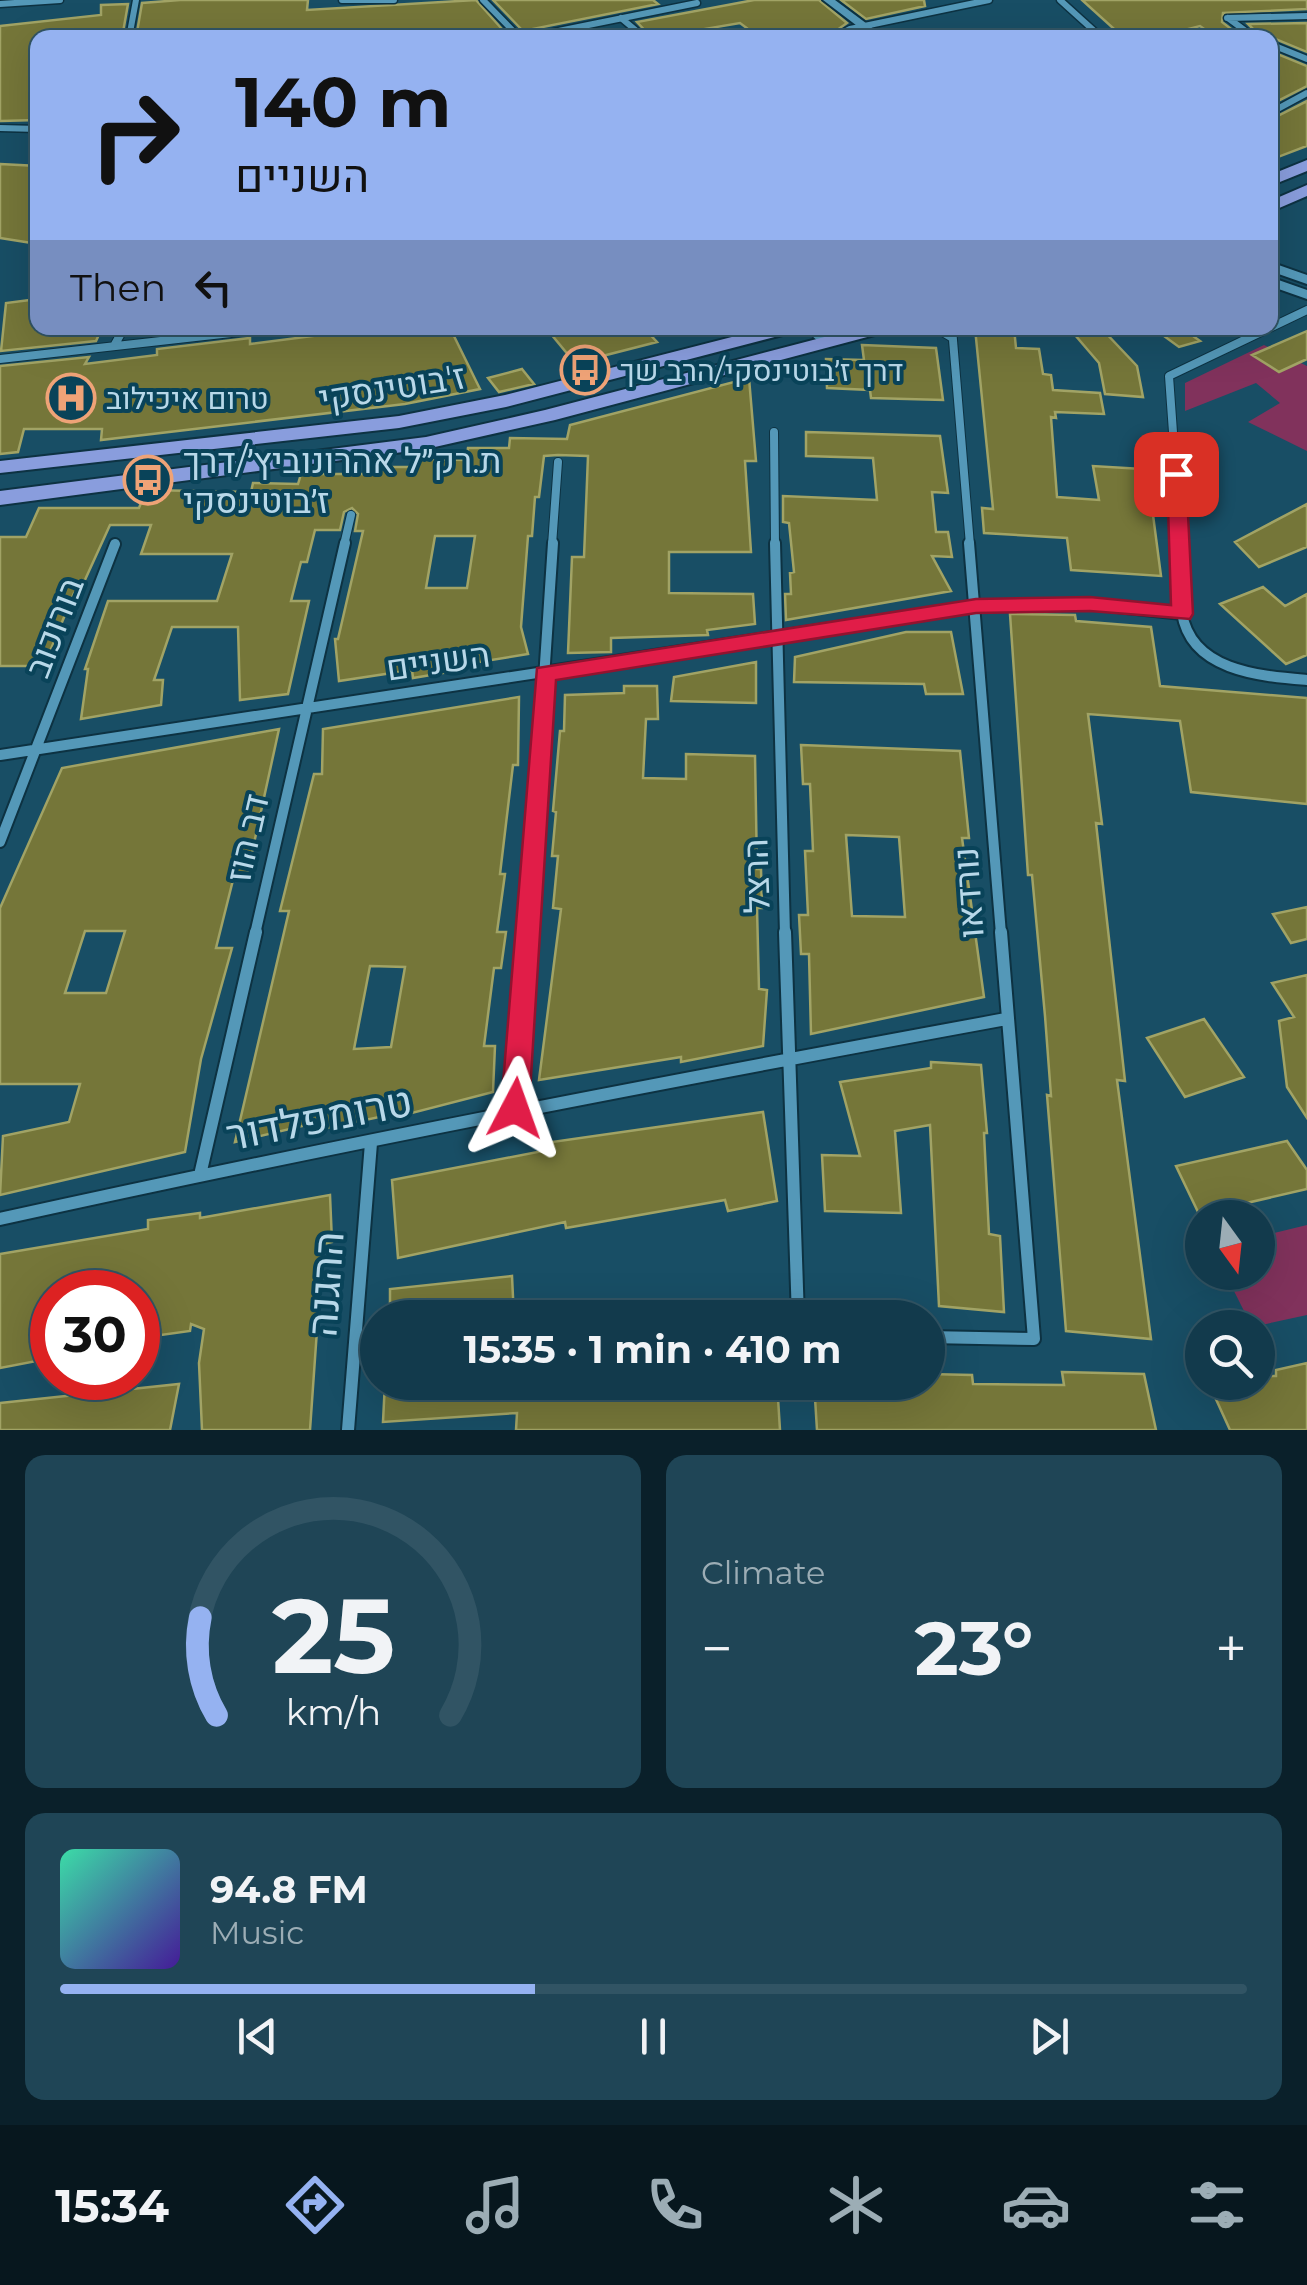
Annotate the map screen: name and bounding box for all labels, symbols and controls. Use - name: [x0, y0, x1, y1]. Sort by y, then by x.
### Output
- text: 140 m: [235, 59, 451, 145]
- icon: right: [70, 70, 200, 200]
- text: השניים: [235, 148, 369, 203]
- icon: left: [186, 260, 241, 315]
- text: Then: [70, 264, 166, 311]
- bus stop icon: דרך ז׳בוטינסקי/הרב שך: [559, 344, 611, 396]
- place label: דרך ז׳בוטינסקי/הרב שך: [620, 352, 903, 389]
- street label: ז'בוטינסקי: [316, 354, 468, 420]
- hospital icon: טרום איכילוב: [45, 372, 97, 424]
- place label: טרום איכילוב: [106, 380, 269, 417]
- pin: [1134, 432, 1219, 517]
- place label: ת.רק״ל אהרונוביץ׳/דרך ז׳בוטינסקי: [183, 439, 501, 522]
- icon: arrive: [1149, 447, 1204, 502]
- bus stop icon: ת.רק״ל אהרונוביץ׳/דרך ז׳בוטינסקי: [122, 454, 174, 506]
- street label: בורוכוב: [15, 571, 93, 683]
- street label: השניים: [383, 632, 493, 690]
- street label: דב הוז: [216, 790, 278, 886]
- street label: הרצל: [733, 838, 779, 914]
- street label: נורדאו: [943, 846, 993, 940]
- position arrow: [463, 1056, 567, 1160]
- street label: טרומפלדור: [222, 1075, 416, 1161]
- north arrow: [1185, 1200, 1275, 1290]
- map controls: [1185, 1200, 1275, 1400]
- street label: ההגנה: [295, 1230, 355, 1338]
- speed limit sign: 30: [30, 1270, 160, 1400]
- button: search: [1185, 1310, 1275, 1400]
- text: 15:35 · 1 min · 410 m: [464, 1326, 841, 1373]
- text: Climate: [701, 1553, 825, 1592]
- text: 25: [271, 1572, 395, 1699]
- text: 23°: [915, 1602, 1033, 1694]
- text: −: [701, 1615, 733, 1682]
- text: +: [1215, 1615, 1247, 1682]
- text: km/h: [285, 1690, 381, 1734]
- text: 94.8 FM: [210, 1866, 368, 1913]
- text: Music: [210, 1913, 304, 1952]
- icon: previous: [230, 2009, 285, 2064]
- icon: pause: [626, 2009, 681, 2064]
- icon: next: [1022, 2009, 1077, 2064]
- icon: directions: [280, 2170, 350, 2240]
- icon: music: [460, 2170, 530, 2240]
- icon: phone: [640, 2170, 710, 2240]
- icon: climate: [821, 2170, 891, 2240]
- icon: car: [1001, 2170, 1071, 2240]
- icon: filters: [1182, 2170, 1252, 2240]
- text: 15:34: [55, 2178, 169, 2233]

